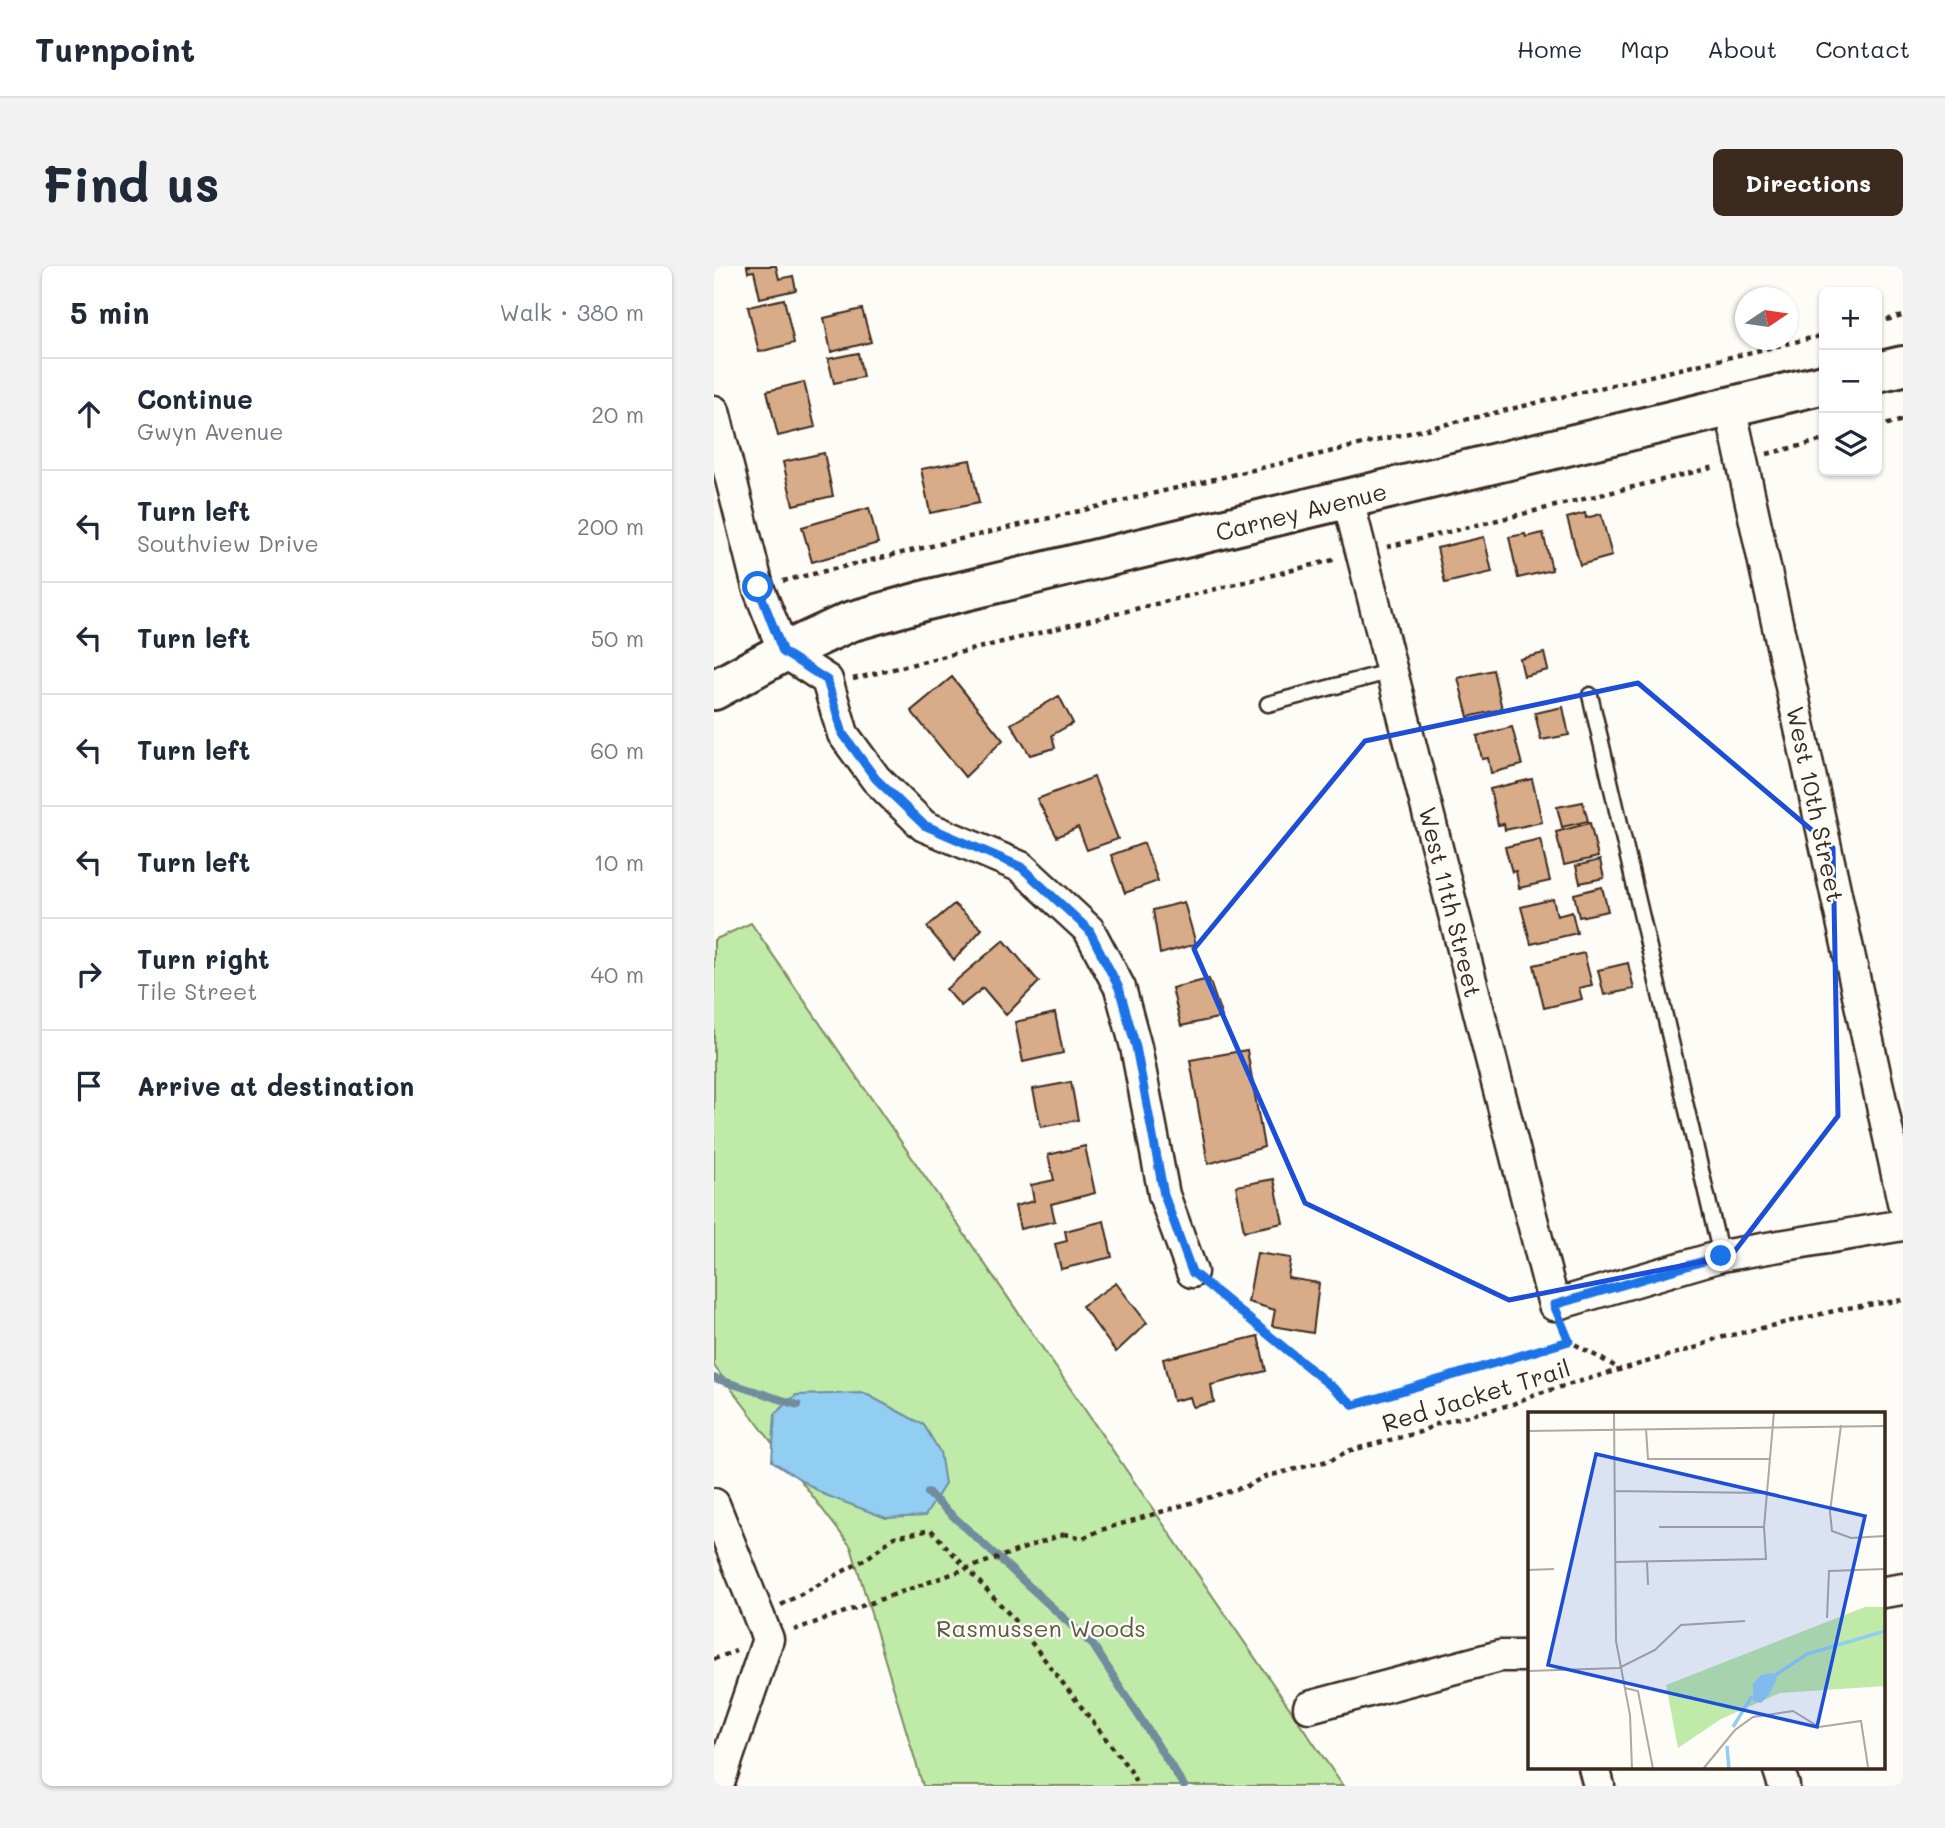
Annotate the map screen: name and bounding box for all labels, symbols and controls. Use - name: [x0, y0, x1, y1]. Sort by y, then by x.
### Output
- text: Turnpoint: [35, 27, 195, 70]
- text: Home: [1517, 33, 1582, 64]
- text: Map: [1620, 33, 1669, 64]
- text: About: [1707, 33, 1777, 64]
- text: Contact: [1815, 33, 1910, 64]
- button: Directions: [1713, 149, 1903, 216]
- text: Find us: [42, 151, 220, 214]
- north arrow: [1735, 287, 1798, 350]
- map controls: [1819, 287, 1882, 476]
- button: +: [1819, 287, 1882, 350]
- text: 5 min: [70, 292, 150, 332]
- text: Walk · 380 m: [499, 297, 644, 327]
- button: −: [1819, 350, 1882, 413]
- text: Continue: [137, 382, 253, 416]
- icon: ahead: [70, 395, 108, 433]
- text: 20 m: [591, 399, 644, 429]
- button: layers: [1819, 413, 1882, 476]
- text: Gwyn Avenue: [137, 416, 284, 446]
- street label: Carney Avenue: [1212, 475, 1390, 547]
- text: Turn left: [137, 494, 250, 528]
- icon: left: [70, 507, 108, 545]
- text: 200 m: [577, 511, 644, 541]
- text: Southview Drive: [137, 528, 319, 558]
- route start: [742, 571, 773, 602]
- icon: left: [70, 619, 108, 657]
- text: Turn left: [137, 621, 250, 655]
- text: 50 m: [591, 623, 644, 653]
- street label: West 10th Street: [1780, 703, 1852, 905]
- icon: left: [70, 731, 108, 769]
- text: Turn left: [137, 733, 250, 767]
- text: 60 m: [590, 735, 644, 765]
- street label: West 11th Street: [1412, 803, 1490, 1001]
- icon: left: [70, 843, 108, 881]
- text: Turn left: [137, 845, 250, 879]
- text: 10 m: [594, 847, 644, 877]
- text: Turn right: [137, 942, 270, 976]
- icon: right: [70, 955, 108, 993]
- text: 40 m: [591, 959, 644, 989]
- text: Tile Street: [137, 976, 257, 1006]
- icon: arrive: [70, 1067, 108, 1105]
- text: Arrive at destination: [137, 1069, 414, 1103]
- route end: [1705, 1240, 1736, 1271]
- street label: Red Jacket Trail: [1378, 1352, 1574, 1438]
- inset map: [1528, 1412, 1885, 1769]
- park label: Rasmussen Woods: [936, 1612, 1146, 1643]

